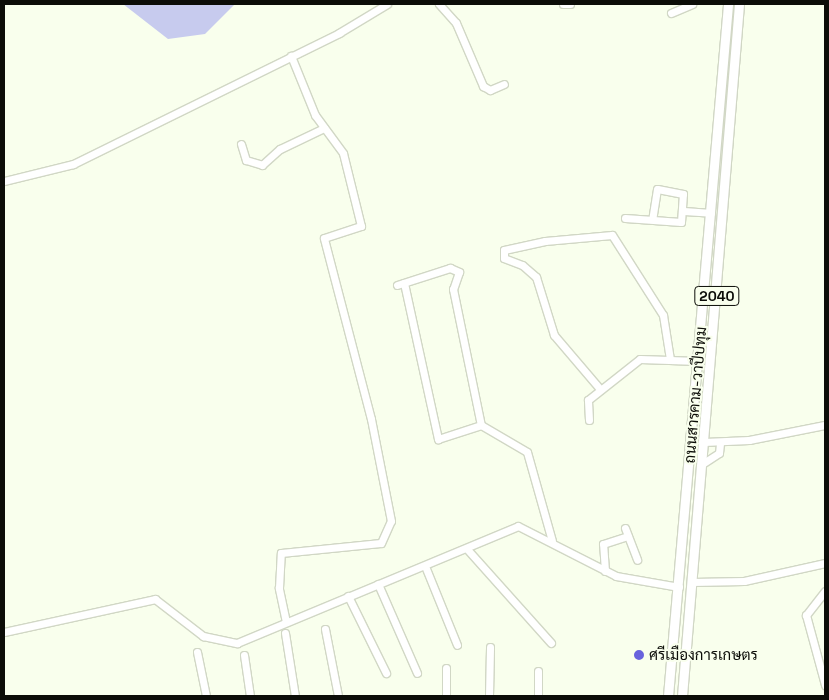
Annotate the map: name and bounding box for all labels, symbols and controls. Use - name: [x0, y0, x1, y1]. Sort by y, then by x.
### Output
- road number: 2040: [693, 284, 741, 308]
- street label: ถนนสารคาม-วาปีปทุม: [680, 326, 710, 464]
- place label: ศรีเมืองการเกษตร: [649, 646, 758, 664]
- marker: ศรีเมืองการเกษตร: [633, 649, 645, 661]

